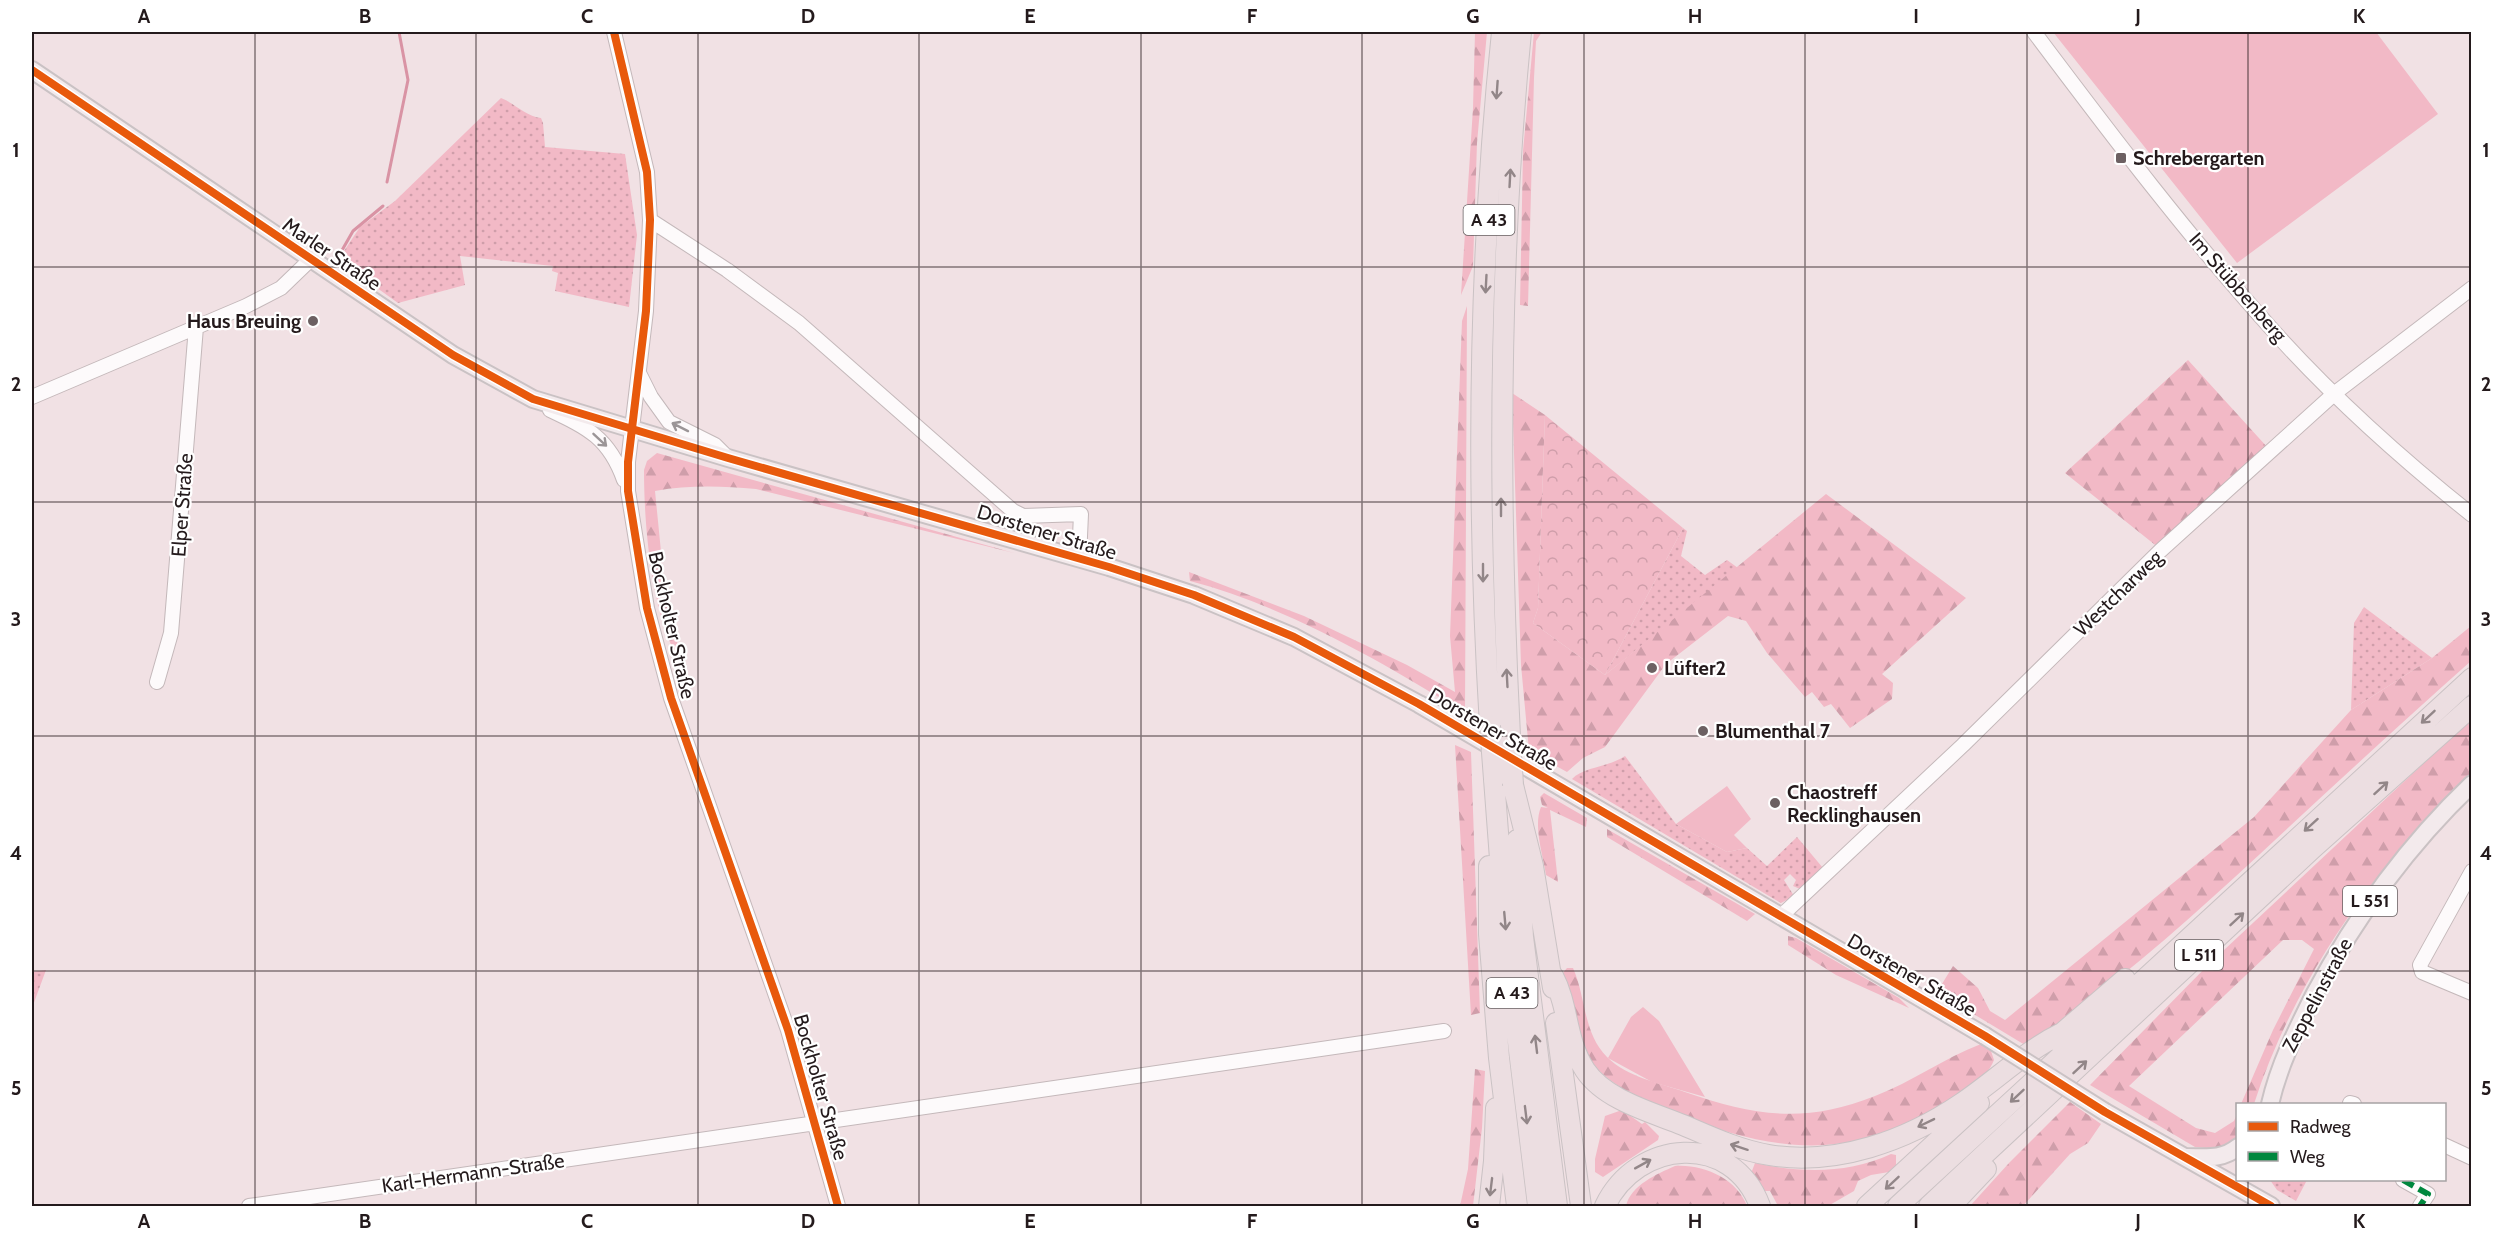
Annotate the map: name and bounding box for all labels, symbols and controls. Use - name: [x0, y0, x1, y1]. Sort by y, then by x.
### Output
- text: A: [138, 4, 151, 28]
- text: B: [359, 4, 371, 28]
- text: C: [581, 4, 593, 28]
- text: D: [801, 4, 815, 28]
- text: E: [1024, 4, 1036, 28]
- text: F: [1247, 4, 1258, 28]
- text: G: [1466, 4, 1480, 28]
- text: H: [1688, 4, 1702, 28]
- text: I: [1913, 4, 1919, 28]
- text: J: [2134, 4, 2141, 28]
- text: K: [2353, 4, 2366, 28]
- one-way arrow: [1491, 79, 1502, 99]
- text: 1: [12, 138, 20, 162]
- text: 1: [2482, 138, 2490, 162]
- place label: Schrebergarten: [2133, 146, 2264, 170]
- marker: Schrebergarten: [2114, 151, 2128, 165]
- one-way arrow: [1505, 168, 1516, 188]
- road number: A 43: [1464, 205, 1514, 235]
- street label: Marler Straße: [278, 212, 386, 296]
- street label: Im Stübbenberg: [2184, 228, 2293, 347]
- one-way arrow: [1480, 274, 1491, 294]
- place label: Haus Breuing: [187, 309, 301, 333]
- marker: Haus Breuing: [306, 314, 320, 328]
- text: 2: [11, 372, 21, 396]
- text: 2: [2481, 372, 2491, 396]
- one-way arrow: [671, 421, 689, 432]
- one-way arrow: [593, 433, 608, 447]
- street label: Elper Straße: [166, 452, 198, 558]
- one-way arrow: [1495, 497, 1507, 517]
- street label: Dorstener Straße: [974, 499, 1120, 565]
- street label: Westcharweg: [2069, 544, 2168, 641]
- street label: Bockholter Straße: [643, 549, 701, 701]
- one-way arrow: [1477, 563, 1489, 583]
- text: 3: [11, 607, 21, 631]
- text: 3: [2481, 607, 2491, 631]
- place label: Lüfter2: [1664, 656, 1726, 680]
- marker: Lüfter2: [1645, 661, 1659, 675]
- one-way arrow: [1501, 668, 1512, 688]
- street label: Dorstener Straße: [1424, 682, 1562, 776]
- one-way arrow: [2421, 710, 2436, 724]
- place label: Blumenthal 7: [1715, 719, 1831, 743]
- marker: Blumenthal 7: [1696, 724, 1710, 738]
- place label: Chaostreff Recklinghausen: [1787, 780, 1921, 827]
- one-way arrow: [2373, 781, 2388, 795]
- marker: Chaostreff Recklinghausen: [1768, 796, 1782, 810]
- one-way arrow: [2303, 818, 2318, 833]
- text: 4: [10, 841, 22, 865]
- text: 4: [2480, 841, 2492, 865]
- road number: L 551: [2343, 886, 2397, 916]
- one-way arrow: [1499, 911, 1510, 931]
- one-way arrow: [2230, 912, 2245, 927]
- street label: Dorstener Straße: [1843, 928, 1981, 1022]
- street label: Zeppelinstraße: [2277, 934, 2357, 1056]
- road number: L 511: [2175, 940, 2223, 970]
- road number: A 43: [1486, 978, 1538, 1008]
- street label: Bockholter Straße: [789, 1011, 853, 1163]
- one-way arrow: [1530, 1035, 1541, 1055]
- one-way arrow: [2072, 1060, 2087, 1074]
- text: 5: [11, 1076, 21, 1100]
- text: 5: [2481, 1076, 2491, 1100]
- one-way arrow: [2010, 1089, 2025, 1103]
- legend: [2236, 1103, 2446, 1181]
- one-way arrow: [1521, 1105, 1532, 1125]
- text: Radweg: [2290, 1116, 2352, 1138]
- one-way arrow: [1918, 1117, 1936, 1129]
- one-way arrow: [1730, 1141, 1749, 1152]
- text: Weg: [2290, 1146, 2326, 1168]
- street label: Karl-Hermann-Straße: [380, 1148, 566, 1198]
- one-way arrow: [1634, 1158, 1651, 1170]
- one-way arrow: [1885, 1176, 1900, 1190]
- one-way arrow: [1485, 1177, 1496, 1197]
- text: A: [138, 1209, 151, 1233]
- text: B: [359, 1209, 371, 1233]
- text: C: [581, 1209, 593, 1233]
- text: D: [801, 1209, 815, 1233]
- text: E: [1024, 1209, 1036, 1233]
- text: F: [1247, 1209, 1258, 1233]
- text: G: [1466, 1209, 1480, 1233]
- text: H: [1688, 1209, 1702, 1233]
- text: I: [1913, 1209, 1919, 1233]
- text: J: [2134, 1209, 2141, 1233]
- text: K: [2353, 1209, 2366, 1233]

